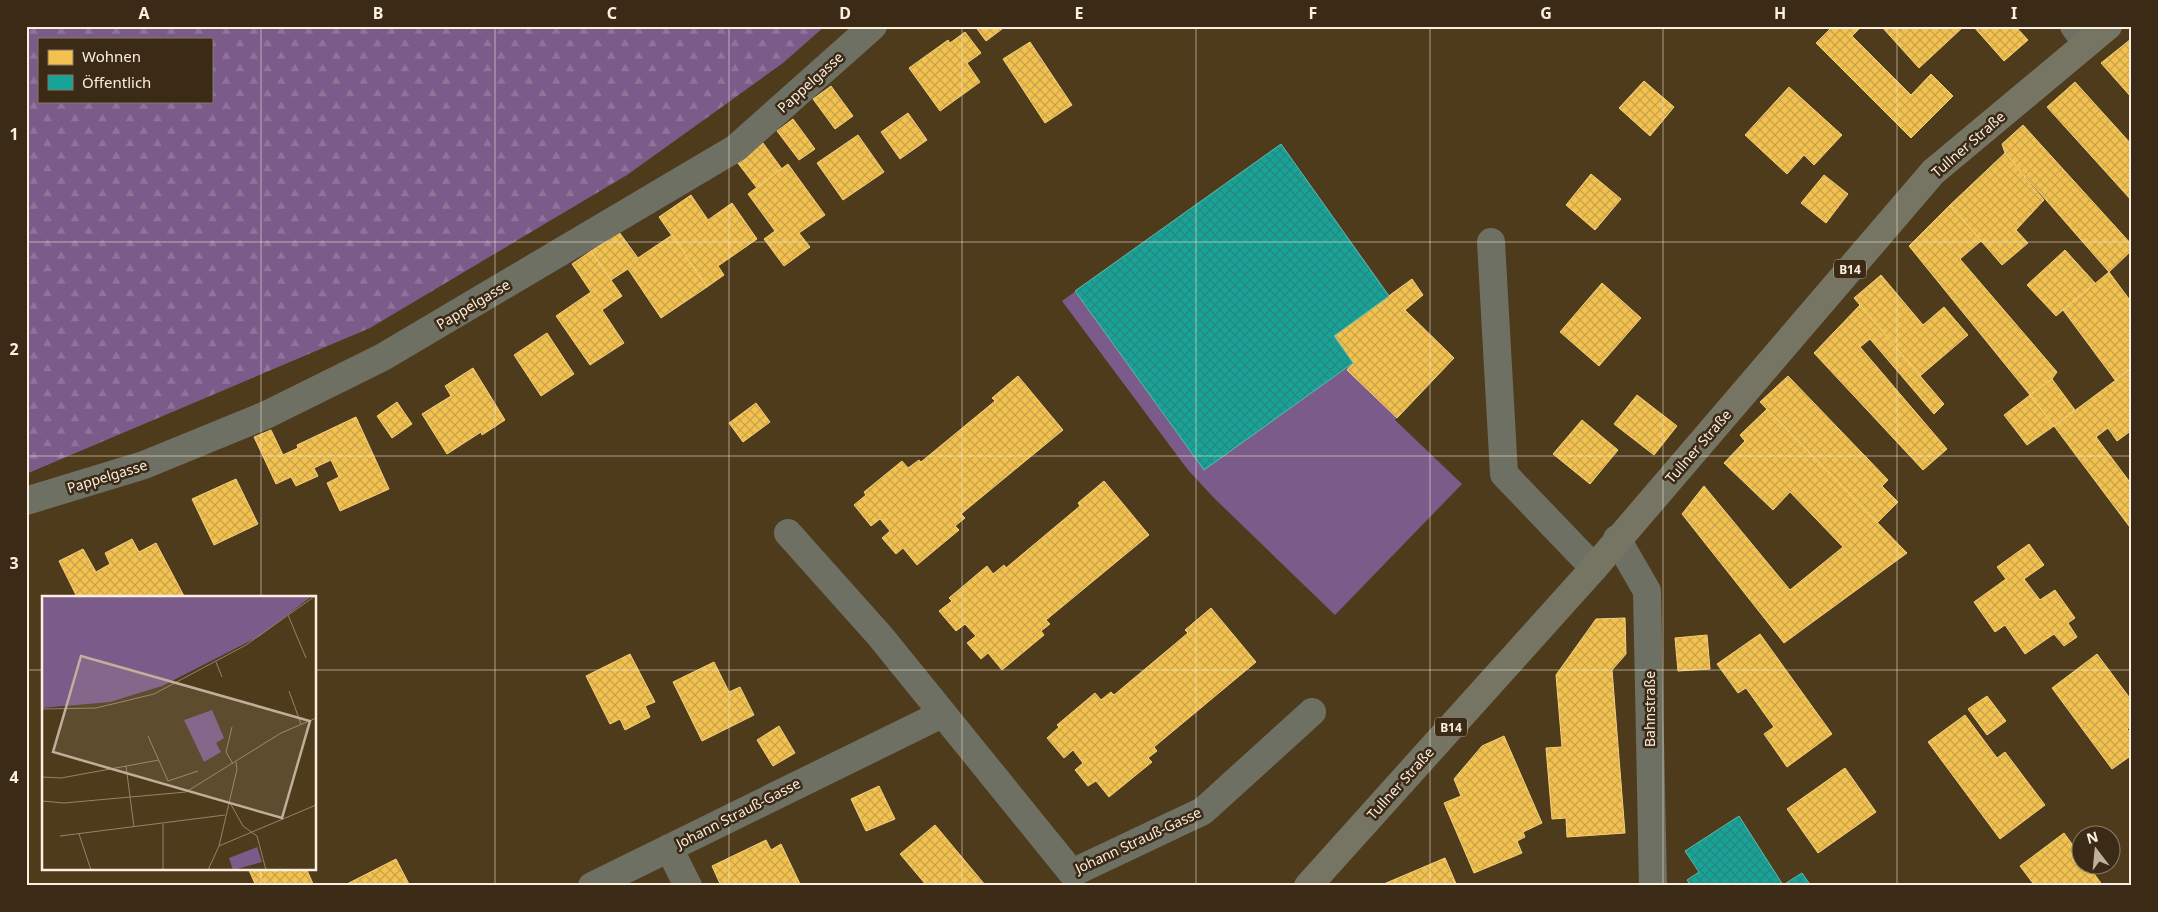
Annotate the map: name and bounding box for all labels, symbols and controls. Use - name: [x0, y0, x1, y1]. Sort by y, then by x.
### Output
- text: A: [138, 2, 150, 24]
- text: B: [373, 2, 383, 24]
- text: C: [607, 2, 617, 24]
- text: D: [839, 2, 851, 24]
- text: E: [1075, 2, 1084, 24]
- text: F: [1309, 2, 1317, 24]
- text: G: [1540, 2, 1552, 24]
- text: H: [1774, 2, 1786, 24]
- text: I: [2011, 2, 2017, 24]
- legend: [38, 38, 212, 102]
- text: Wohnen: [82, 46, 141, 66]
- street label: Pappelgasse: [773, 47, 847, 117]
- text: Öffentlich: [82, 72, 151, 92]
- street label: Tullner Straße: [1927, 107, 2009, 181]
- text: 1: [9, 123, 19, 145]
- road number: B14: [1834, 260, 1866, 278]
- street label: Pappelgasse: [433, 274, 513, 333]
- text: 2: [9, 338, 19, 360]
- street label: Tullner Straße: [1661, 405, 1735, 487]
- street label: Pappelgasse: [65, 455, 149, 497]
- text: 3: [9, 552, 19, 574]
- inset map: [42, 596, 316, 870]
- street label: Bahnstraße: [1640, 671, 1659, 747]
- road number: B14: [1435, 718, 1467, 736]
- street label: Tullner Straße: [1362, 742, 1438, 823]
- text: 4: [9, 766, 19, 788]
- street label: Johann Strauß-Gasse: [671, 773, 804, 854]
- street label: Johann Strauß-Gasse: [1070, 802, 1204, 878]
- north arrow: [2070, 824, 2120, 874]
- text: N: [2084, 826, 2100, 848]

